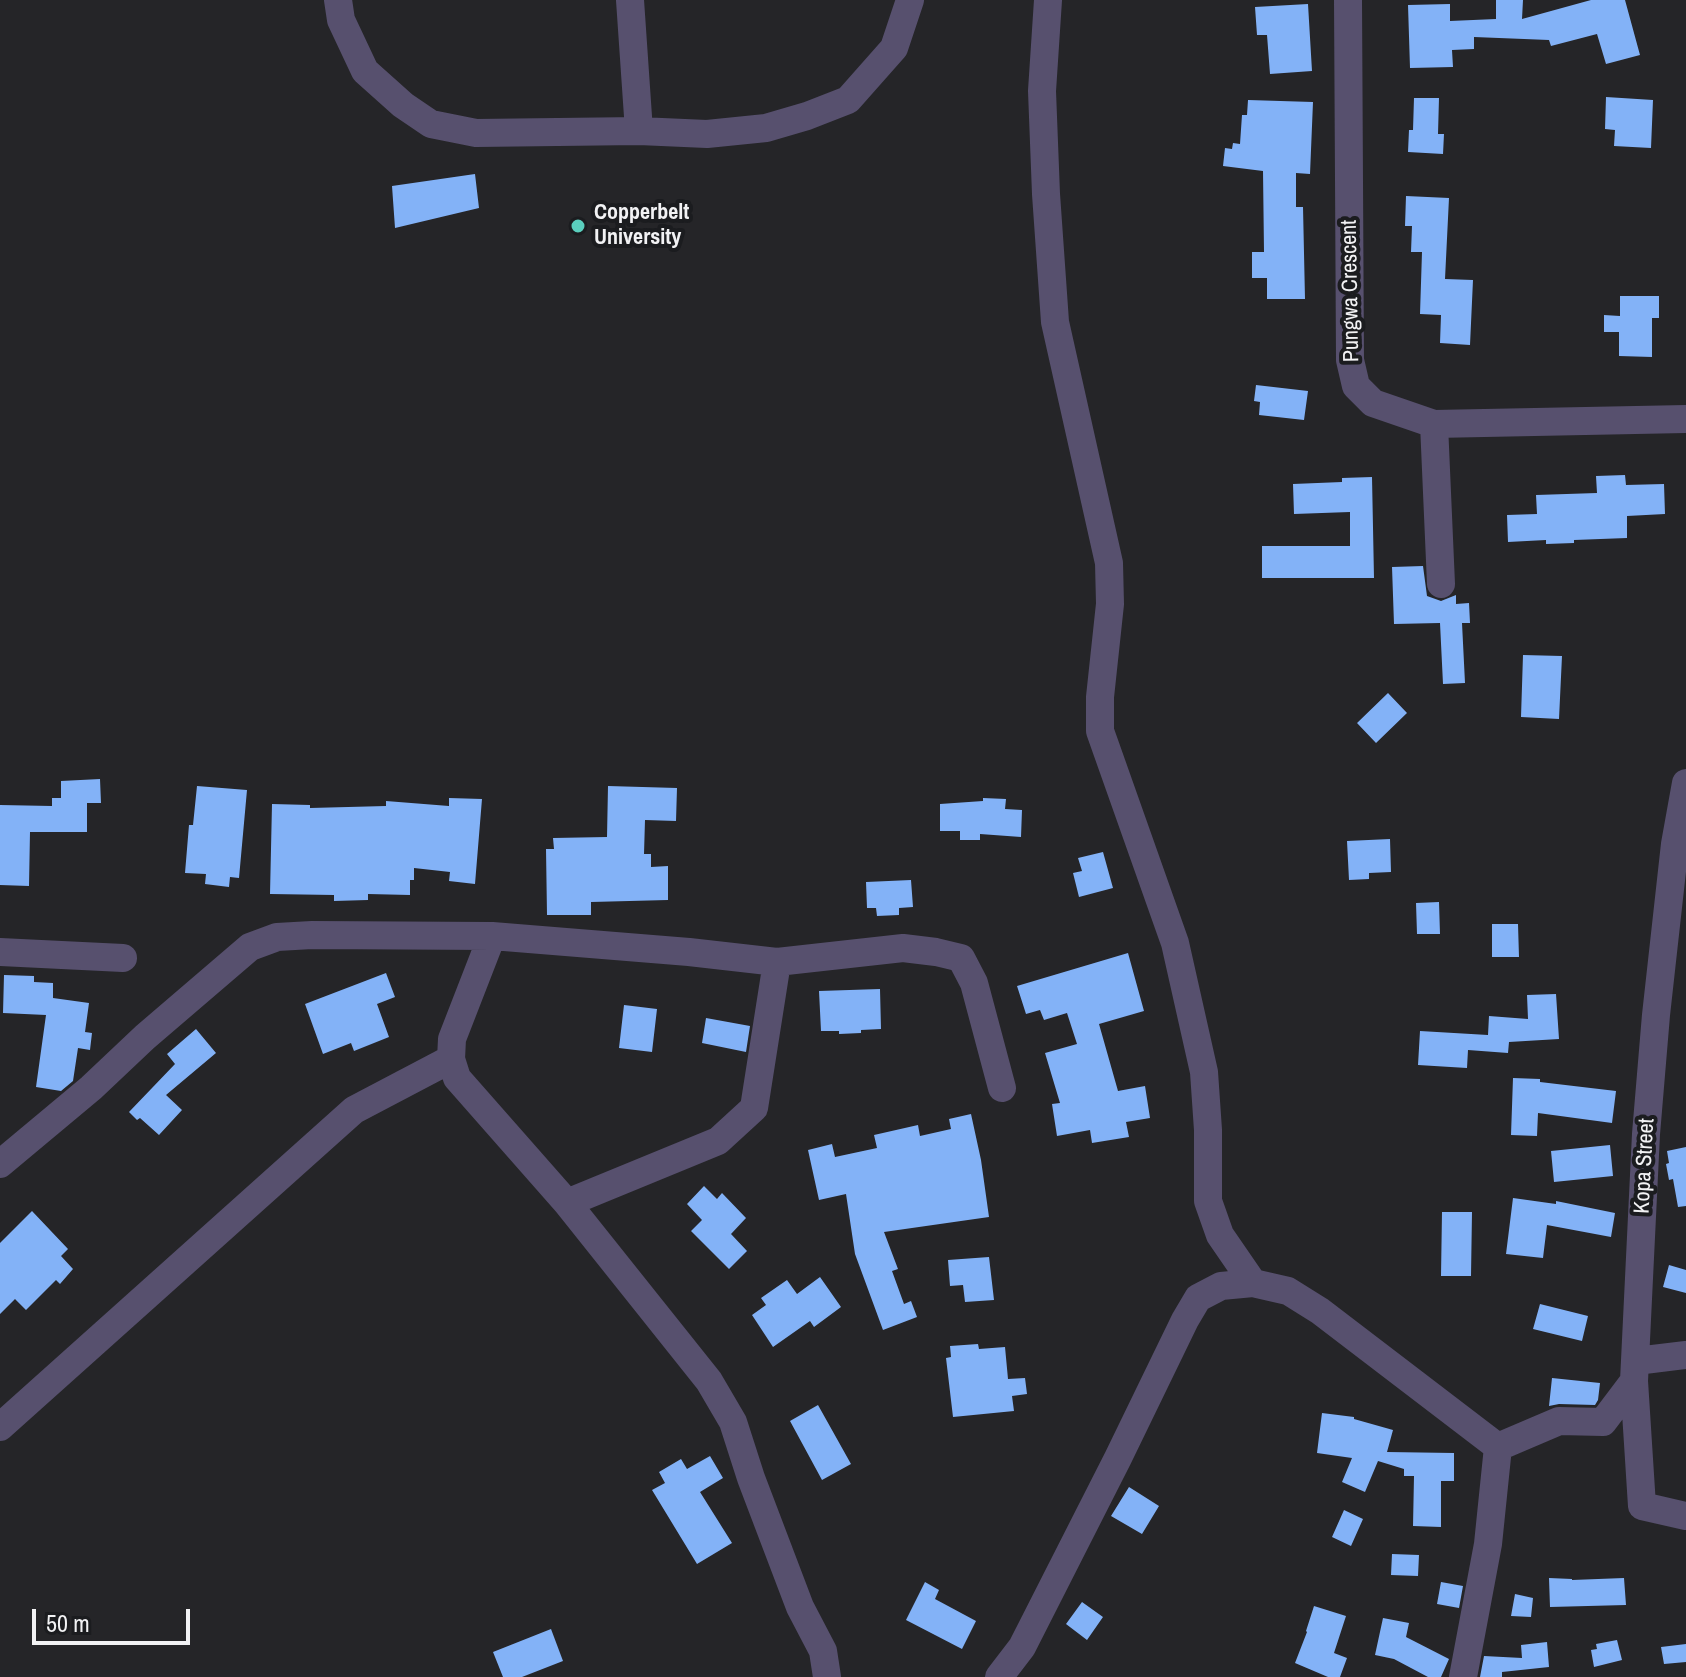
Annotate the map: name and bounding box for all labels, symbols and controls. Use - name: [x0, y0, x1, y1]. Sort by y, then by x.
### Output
- place label: Copperbelt University: [594, 200, 689, 252]
- marker: Copperbelt University: [569, 217, 587, 235]
- street label: Pungwa Crescent: [1337, 220, 1365, 362]
- street label: Kopa Street: [1629, 1118, 1661, 1214]
- scale bar: [36, 1593, 194, 1643]
- text: 50 m: [46, 1607, 90, 1639]

